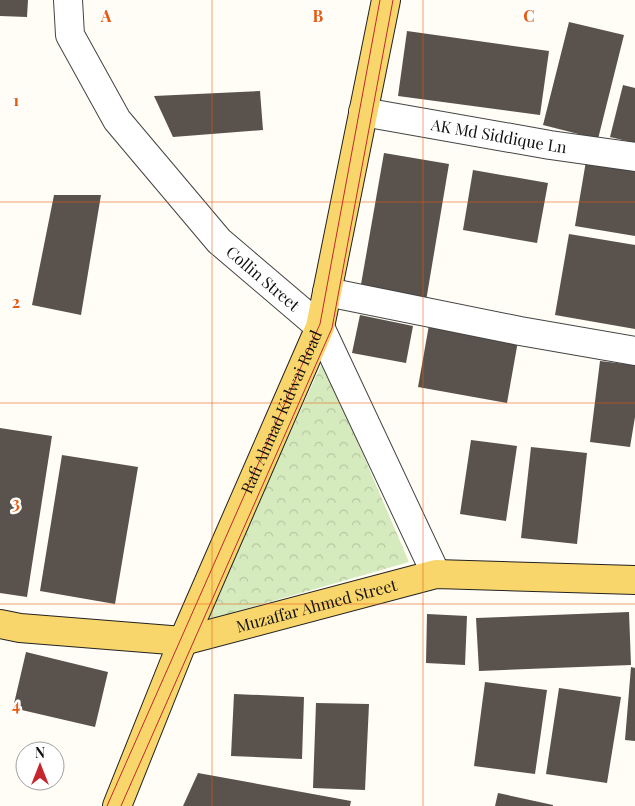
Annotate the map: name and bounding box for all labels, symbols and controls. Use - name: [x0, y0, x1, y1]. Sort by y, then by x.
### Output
- text: A: [100, 5, 112, 26]
- text: B: [313, 5, 324, 26]
- text: C: [523, 5, 535, 26]
- text: 1: [13, 89, 19, 110]
- street label: AK Md Siddique Ln: [429, 113, 569, 157]
- street label: Collin Street: [222, 241, 304, 315]
- text: 2: [12, 291, 20, 312]
- street label: Rafi Ahmad Kidwai Road: [235, 327, 326, 497]
- text: 3: [12, 492, 20, 513]
- street label: Muzaffar Ahmed Street: [234, 574, 399, 636]
- text: 4: [12, 694, 20, 715]
- north arrow: [15, 741, 65, 791]
- text: N: [35, 743, 45, 762]

